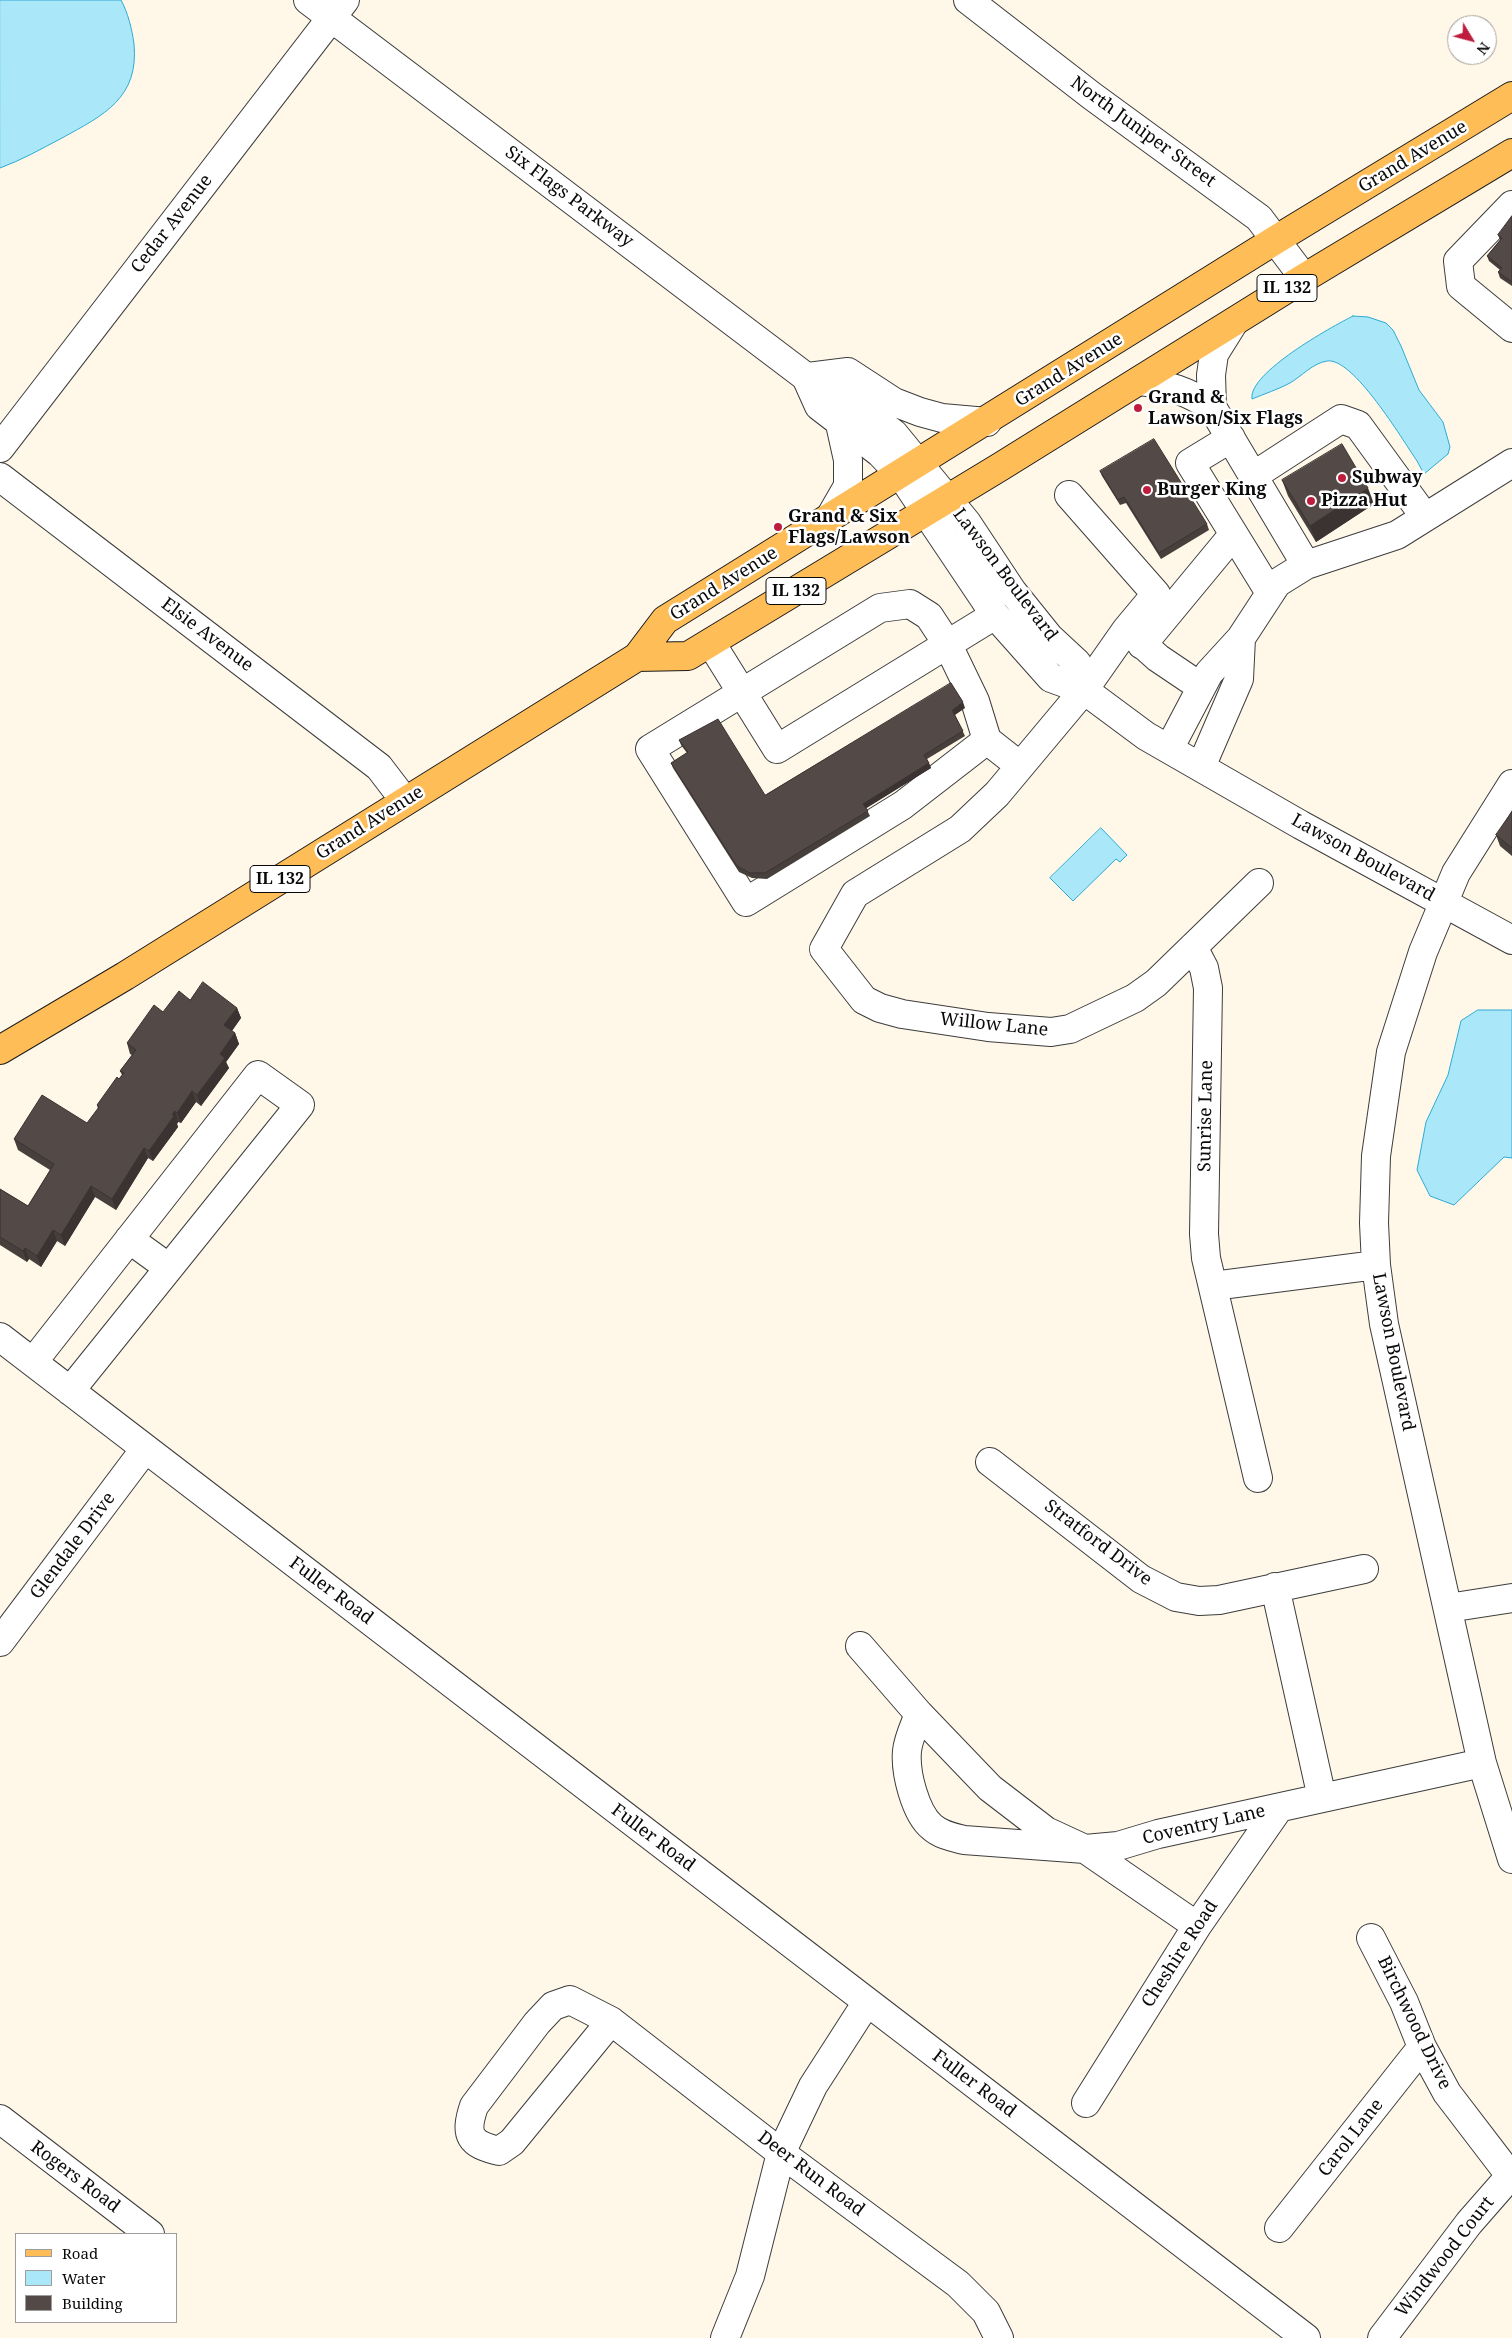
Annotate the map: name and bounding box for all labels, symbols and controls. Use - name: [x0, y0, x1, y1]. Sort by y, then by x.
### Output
- north arrow: [1447, 15, 1497, 65]
- text: N: [1473, 39, 1494, 59]
- street label: North Juniper Street: [1066, 72, 1220, 192]
- street label: Grand Avenue: [1355, 116, 1471, 198]
- street label: Six Flags Parkway: [501, 142, 637, 252]
- street label: Cedar Avenue: [127, 170, 217, 278]
- road number: IL 132: [1257, 274, 1317, 302]
- street label: Grand Avenue: [1011, 328, 1127, 412]
- place label: Grand & Lawson/Six Flags: [1148, 387, 1303, 429]
- marker: Grand & Lawson/Six Flags: [1132, 402, 1144, 414]
- place label: Subway: [1352, 467, 1422, 489]
- marker: Subway: [1336, 472, 1348, 484]
- place label: Burger King: [1157, 479, 1267, 501]
- marker: Burger King: [1141, 484, 1153, 496]
- place label: Pizza Hut: [1321, 490, 1407, 512]
- marker: Pizza Hut: [1305, 495, 1317, 507]
- street label: Lawson Boulevard: [948, 504, 1062, 646]
- place label: Grand & Six Flags/Lawson: [788, 506, 910, 548]
- marker: Grand & Six Flags/Lawson: [772, 521, 784, 533]
- street label: Grand Avenue: [666, 542, 782, 626]
- road number: IL 132: [766, 578, 826, 604]
- street label: Elsie Avenue: [157, 593, 257, 677]
- street label: Grand Avenue: [312, 781, 428, 865]
- street label: Lawson Boulevard: [1288, 810, 1438, 906]
- road number: IL 132: [250, 866, 310, 892]
- street label: Willow Lane: [939, 1009, 1049, 1041]
- street label: Sunrise Lane: [1194, 1060, 1218, 1172]
- street label: Lawson Boulevard: [1367, 1271, 1419, 1433]
- street label: Glendale Drive: [26, 1488, 120, 1604]
- street label: Stratford Drive: [1040, 1495, 1156, 1591]
- street label: Fuller Road: [285, 1552, 377, 1630]
- street label: Fuller Road: [607, 1799, 699, 1877]
- street label: Coventry Lane: [1141, 1800, 1267, 1850]
- street label: Cheshire Road: [1137, 1896, 1223, 2012]
- street label: Birchwood Drive: [1372, 1953, 1456, 2093]
- street label: Fuller Road: [928, 2045, 1020, 2123]
- street label: Carol Lane: [1314, 2095, 1388, 2181]
- street label: Deer Run Road: [753, 2127, 869, 2221]
- street label: Rogers Road: [26, 2136, 124, 2218]
- street label: Windwood Court: [1391, 2192, 1499, 2322]
- legend: [15, 2233, 178, 2323]
- text: Road: [62, 2243, 98, 2263]
- text: Water: [62, 2268, 105, 2288]
- text: Building: [62, 2293, 123, 2313]

